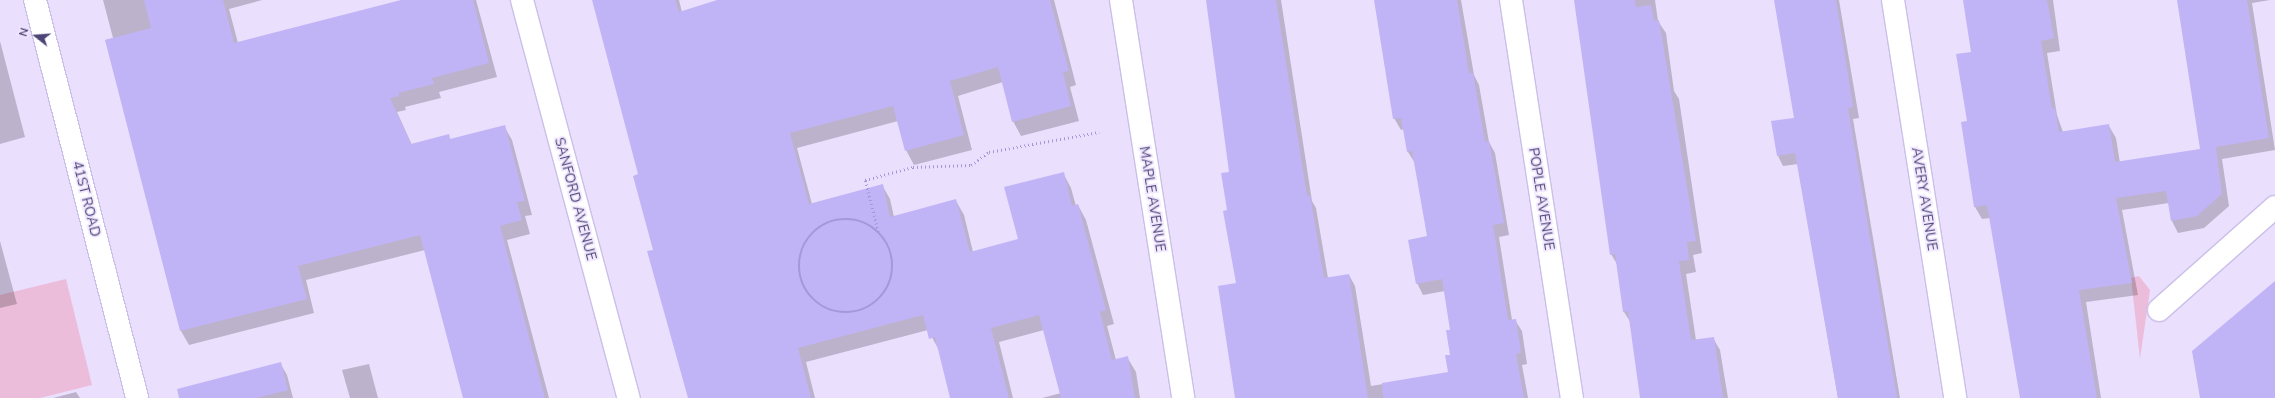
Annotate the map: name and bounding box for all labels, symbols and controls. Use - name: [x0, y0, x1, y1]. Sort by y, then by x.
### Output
- north arrow: [16, 16, 56, 56]
- text: N: [16, 26, 32, 38]
- street label: SANFORD AVENUE: [550, 136, 600, 262]
- street label: MAPLE AVENUE: [1135, 145, 1169, 253]
- street label: POPLE AVENUE: [1525, 146, 1557, 252]
- street label: AVERY AVENUE: [1908, 146, 1940, 252]
- street label: 41ST ROAD: [68, 159, 104, 239]

